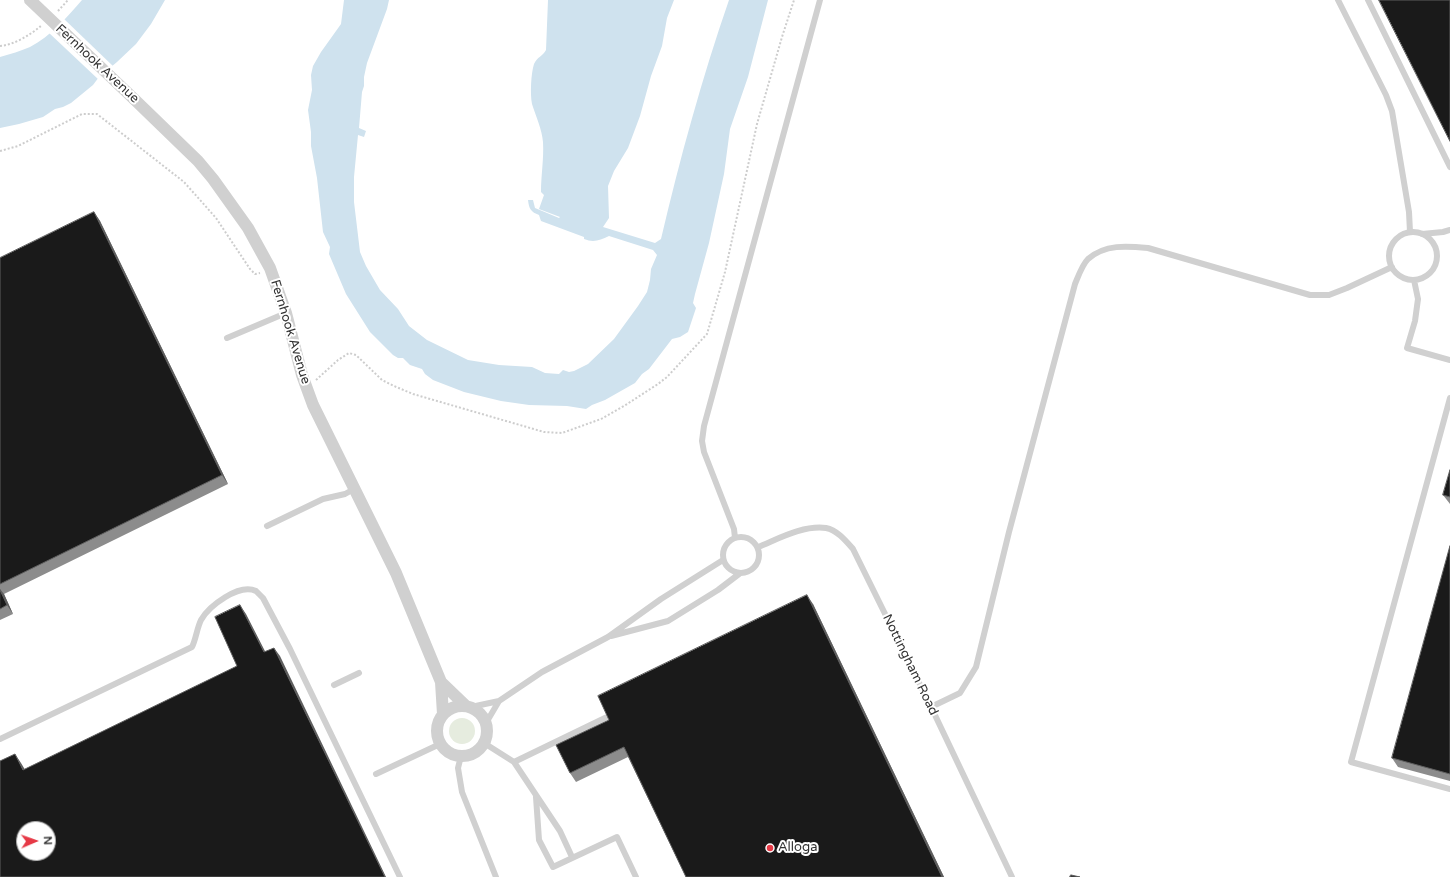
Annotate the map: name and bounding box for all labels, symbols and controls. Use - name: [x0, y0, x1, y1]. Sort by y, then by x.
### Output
- street label: Fernhook Avenue: [52, 21, 142, 107]
- street label: Fernhook Avenue: [267, 278, 313, 386]
- street label: Nottingham Road: [879, 612, 941, 718]
- north arrow: [16, 821, 56, 861]
- text: N: [41, 836, 54, 845]
- place label: Alloga: [778, 840, 818, 856]
- marker: Alloga: [765, 843, 775, 853]

